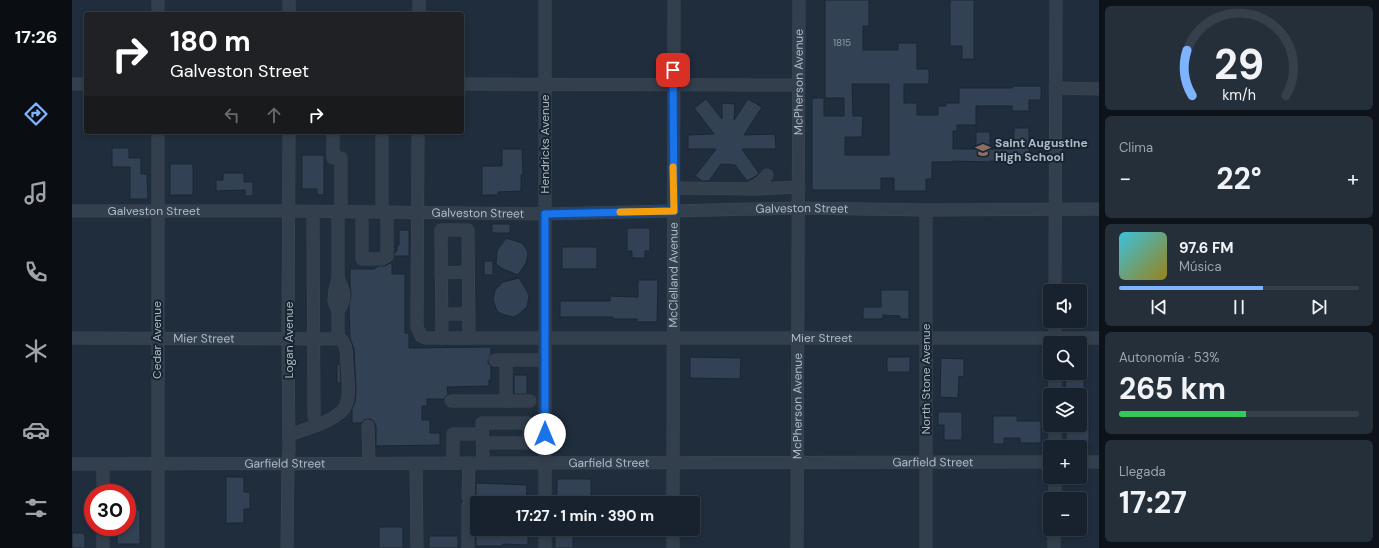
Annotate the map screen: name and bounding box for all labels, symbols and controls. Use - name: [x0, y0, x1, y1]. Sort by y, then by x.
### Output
- text: 180 m: [170, 23, 251, 60]
- text: 17:26: [15, 25, 57, 49]
- icon: right: [104, 28, 156, 80]
- street label: McPherson Avenue: [791, 29, 807, 135]
- house number: 1815: [833, 36, 851, 49]
- text: 29: [1214, 38, 1264, 92]
- pin: [656, 53, 690, 87]
- text: Galveston Street: [170, 59, 309, 83]
- icon: arrive: [662, 59, 684, 81]
- text: km/h: [1222, 86, 1256, 104]
- street label: Hendricks Avenue: [537, 94, 553, 194]
- icon: directions: [22, 100, 50, 128]
- icon: left: [221, 104, 243, 126]
- icon: ahead: [263, 104, 285, 126]
- icon: right: [305, 104, 327, 126]
- place label: Saint Augustine High School: [995, 135, 1088, 165]
- text: Clima: [1119, 139, 1153, 156]
- school or university icon: Saint Augustine High School: [974, 141, 992, 159]
- text: 22°: [1216, 159, 1262, 198]
- text: −: [1119, 164, 1131, 193]
- text: +: [1347, 164, 1359, 193]
- icon: music: [22, 179, 50, 207]
- street label: Galveston Street: [755, 200, 849, 217]
- street label: Galveston Street: [108, 203, 201, 219]
- street label: Galveston Street: [431, 205, 525, 222]
- street label: McClelland Avenue: [665, 222, 682, 328]
- text: 97.6 FM: [1179, 238, 1234, 258]
- icon: phone: [22, 258, 50, 286]
- text: Música: [1179, 258, 1222, 275]
- map controls: [1043, 284, 1087, 536]
- button: sound: [1043, 284, 1087, 328]
- icon: previous: [1148, 296, 1170, 318]
- icon: pause: [1228, 296, 1250, 318]
- icon: next: [1308, 296, 1330, 318]
- street label: Cedar Avenue: [149, 301, 165, 379]
- street label: Logan Avenue: [281, 301, 297, 379]
- street label: North Stone Avenue: [918, 323, 934, 434]
- street label: Mier Street: [173, 330, 235, 347]
- street label: Mier Street: [791, 330, 853, 346]
- button: search: [1043, 336, 1087, 380]
- icon: climate: [22, 337, 50, 365]
- text: Autonomía · 53%: [1119, 349, 1219, 366]
- street label: McPherson Avenue: [789, 353, 806, 459]
- text: 265 km: [1119, 369, 1226, 408]
- button: layers: [1043, 388, 1087, 432]
- position arrow: [524, 413, 566, 455]
- icon: car: [22, 416, 50, 444]
- button: +: [1043, 440, 1087, 484]
- street label: Garfield Street: [892, 454, 974, 470]
- street label: Garfield Street: [244, 455, 326, 472]
- street label: Garfield Street: [568, 455, 650, 471]
- text: Llegada: [1119, 463, 1166, 480]
- text: 17:27: [1119, 483, 1187, 522]
- speed limit sign: 30: [84, 484, 136, 536]
- button: −: [1043, 492, 1087, 536]
- icon: filters: [22, 494, 50, 522]
- text: 17:27 · 1 min · 390 m: [516, 506, 654, 526]

